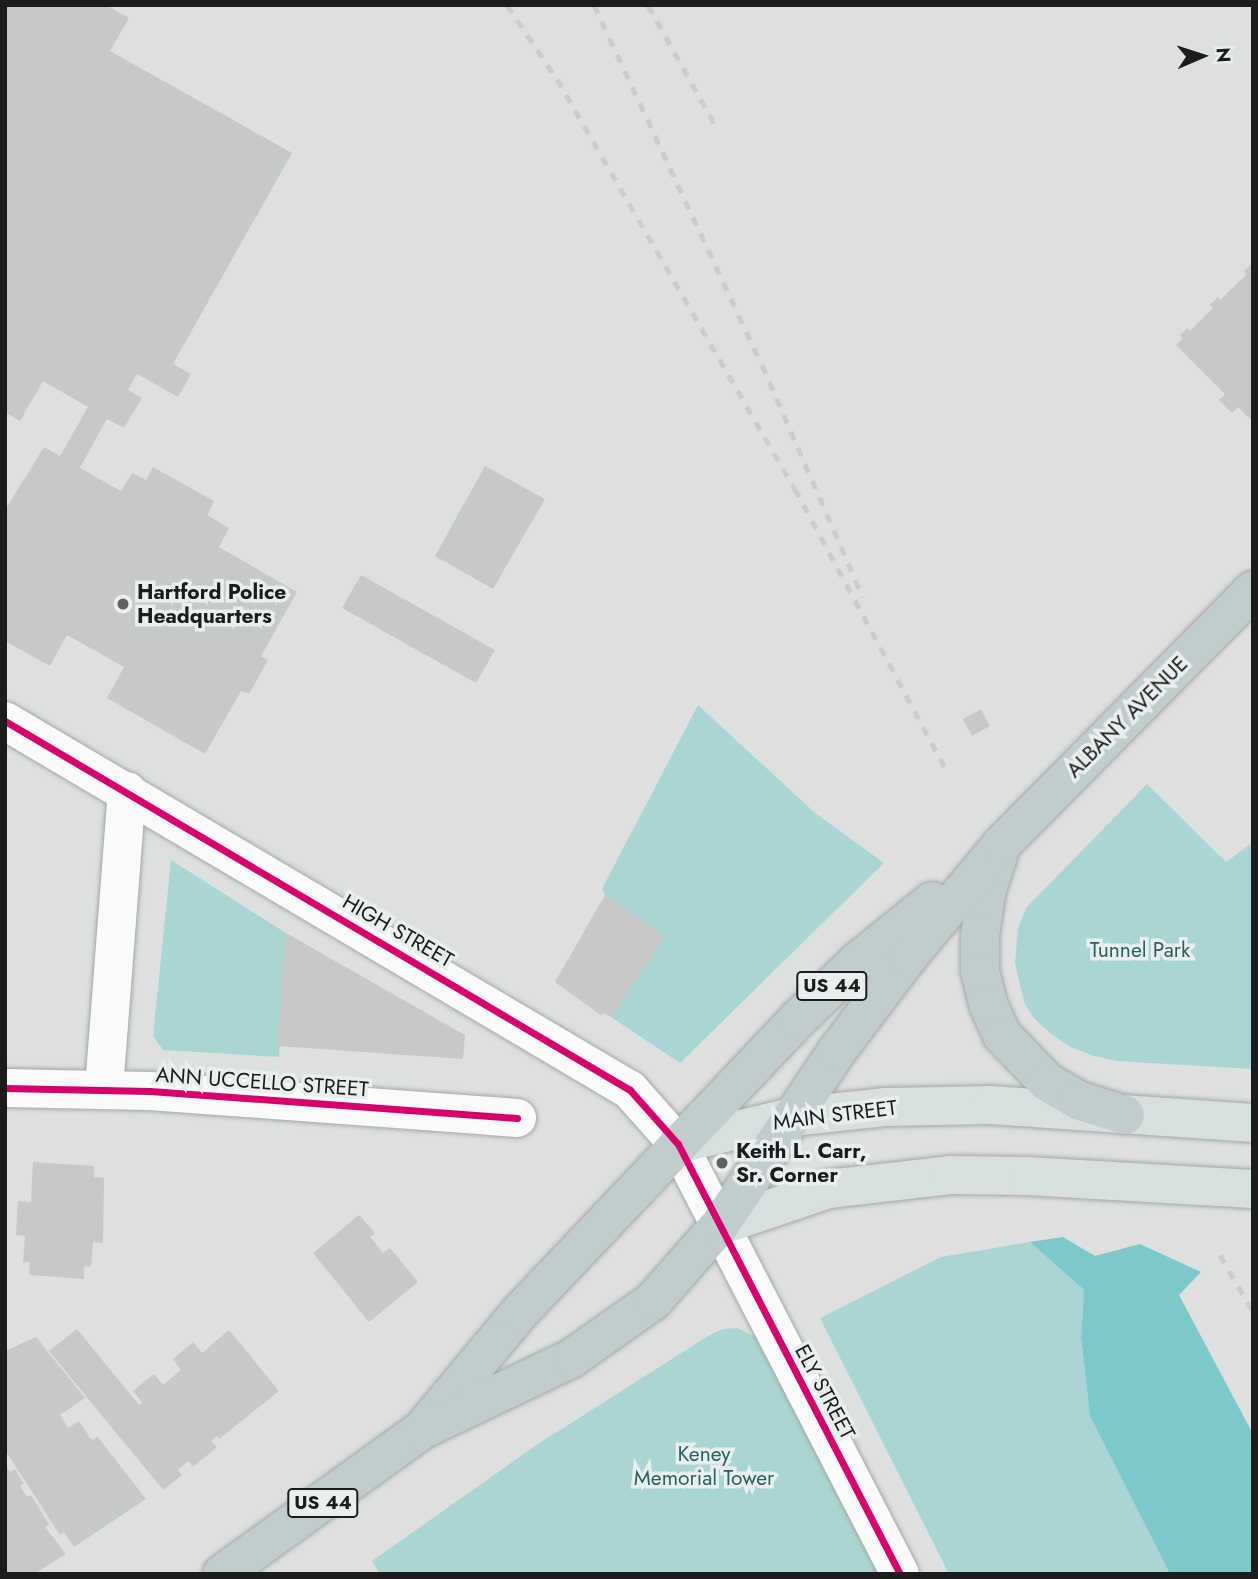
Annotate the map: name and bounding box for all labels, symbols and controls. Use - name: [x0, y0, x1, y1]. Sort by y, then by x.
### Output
- north arrow: [1167, 21, 1237, 91]
- text: N: [1210, 47, 1237, 63]
- place label: Hartford Police Headquarters: [137, 579, 286, 629]
- marker: Hartford Police Headquarters: [115, 596, 131, 612]
- street label: ALBANY AVENUE: [1061, 651, 1193, 783]
- street label: HIGH STREET: [338, 889, 458, 973]
- park label: Tunnel Park: [1090, 937, 1190, 963]
- road number: US 44: [795, 970, 869, 1002]
- street label: ANN UCCELLO STREET: [155, 1062, 369, 1102]
- street label: MAIN STREET: [772, 1095, 898, 1135]
- place label: Keith L. Carr, Sr. Corner: [736, 1138, 866, 1188]
- marker: Keith L. Carr, Sr. Corner: [714, 1155, 730, 1171]
- street label: ELY STREET: [790, 1340, 860, 1444]
- park label: Keney Memorial Tower: [634, 1441, 774, 1491]
- road number: US 44: [286, 1488, 360, 1518]

